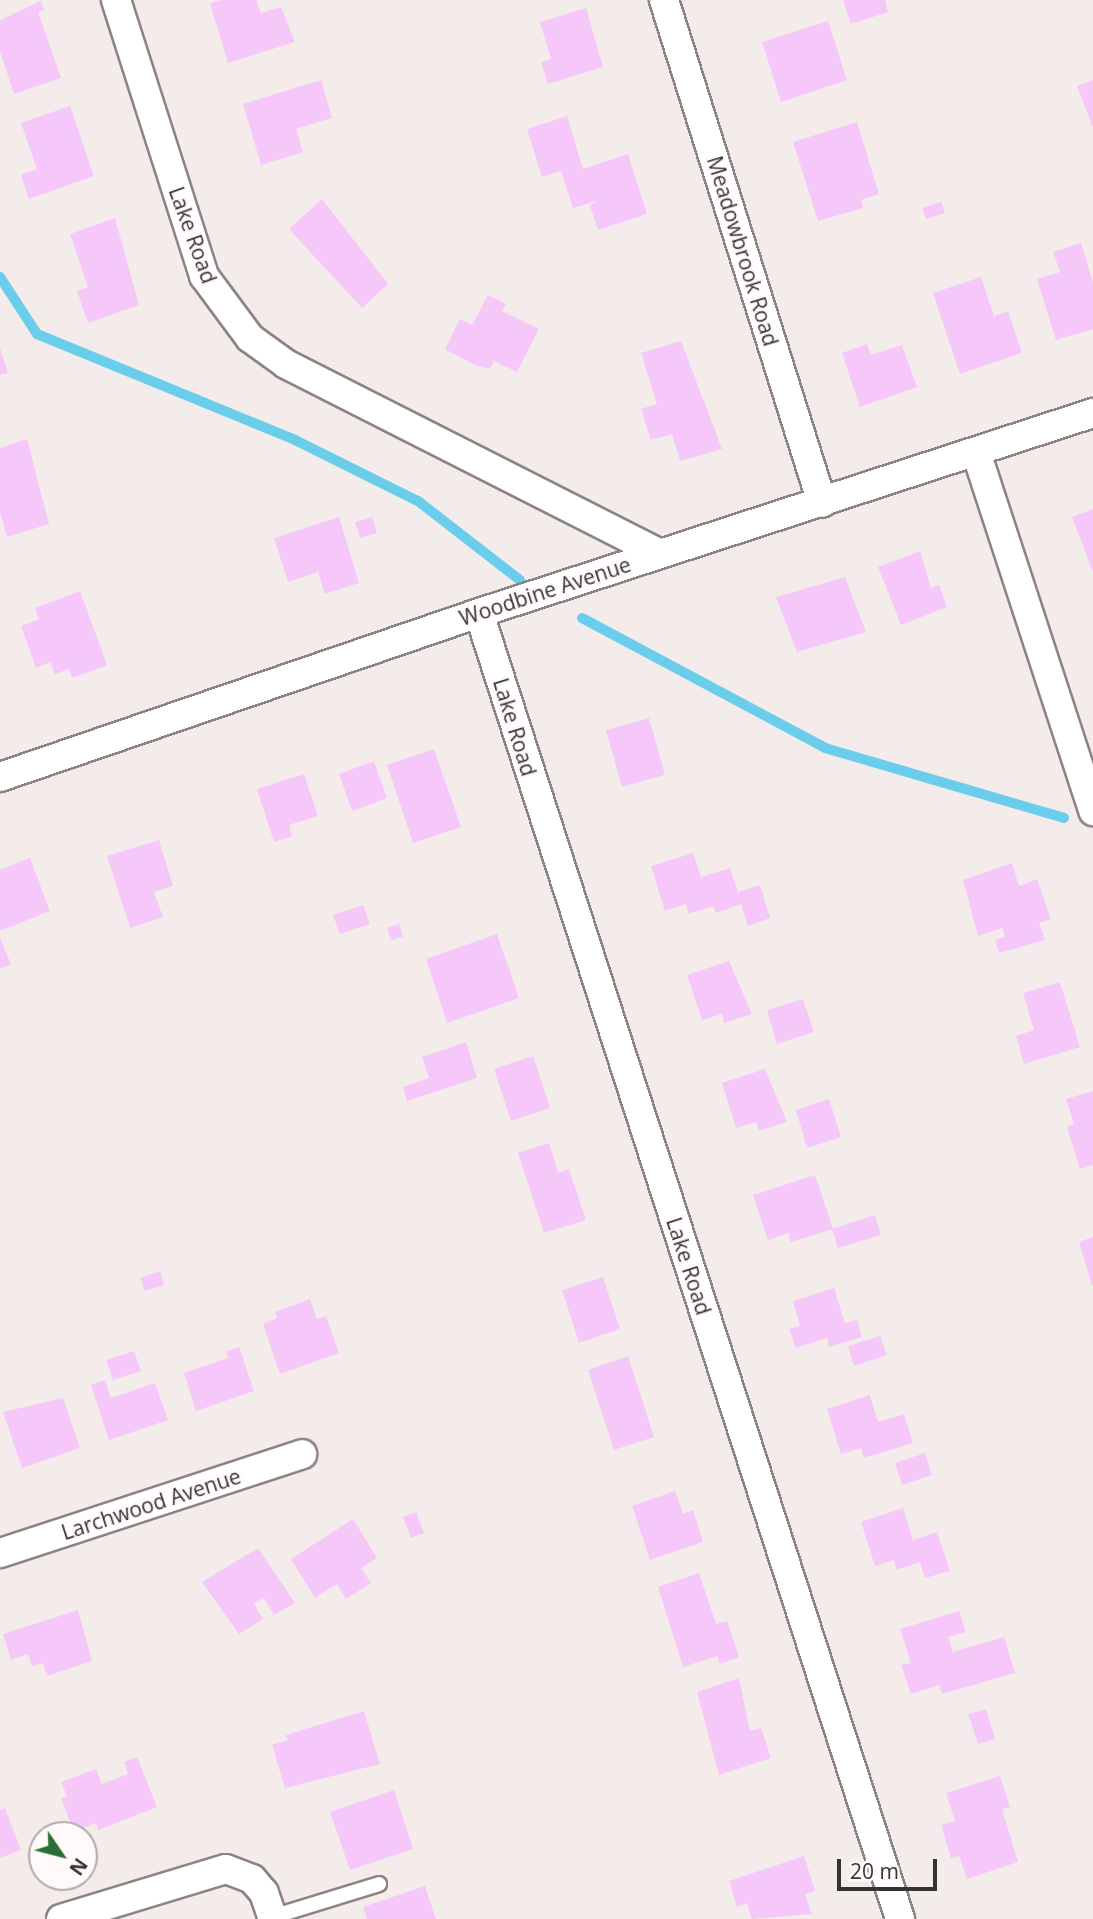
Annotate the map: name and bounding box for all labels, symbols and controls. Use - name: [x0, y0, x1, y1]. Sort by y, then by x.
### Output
- street label: Meadowbrook Road: [702, 153, 784, 349]
- street label: Lake Road: [164, 183, 222, 287]
- street label: Woodbine Avenue: [456, 551, 634, 631]
- street label: Lake Road: [488, 675, 542, 779]
- street label: Lake Road: [661, 1214, 717, 1318]
- street label: Larchwood Avenue: [58, 1463, 244, 1545]
- north arrow: [28, 1821, 98, 1891]
- scale bar: [841, 1846, 941, 1890]
- text: N: [63, 1853, 94, 1881]
- text: 20 m: [850, 1857, 899, 1885]

